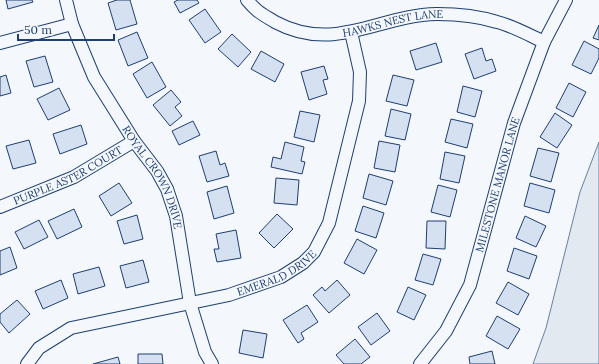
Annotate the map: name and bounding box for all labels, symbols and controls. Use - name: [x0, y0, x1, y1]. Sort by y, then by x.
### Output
- street label: HAWKS NEST LANE: [341, 7, 443, 40]
- scale bar: [18, 16, 114, 42]
- text: 50 m: [24, 22, 52, 37]
- street label: MILESTONE MANOR LANE: [472, 115, 523, 254]
- street label: ROYAL CROWN DRIVE: [119, 123, 185, 230]
- street label: PURPLE ASTER COURT: [11, 143, 125, 208]
- street label: EMERALD DRIVE: [235, 247, 319, 299]

